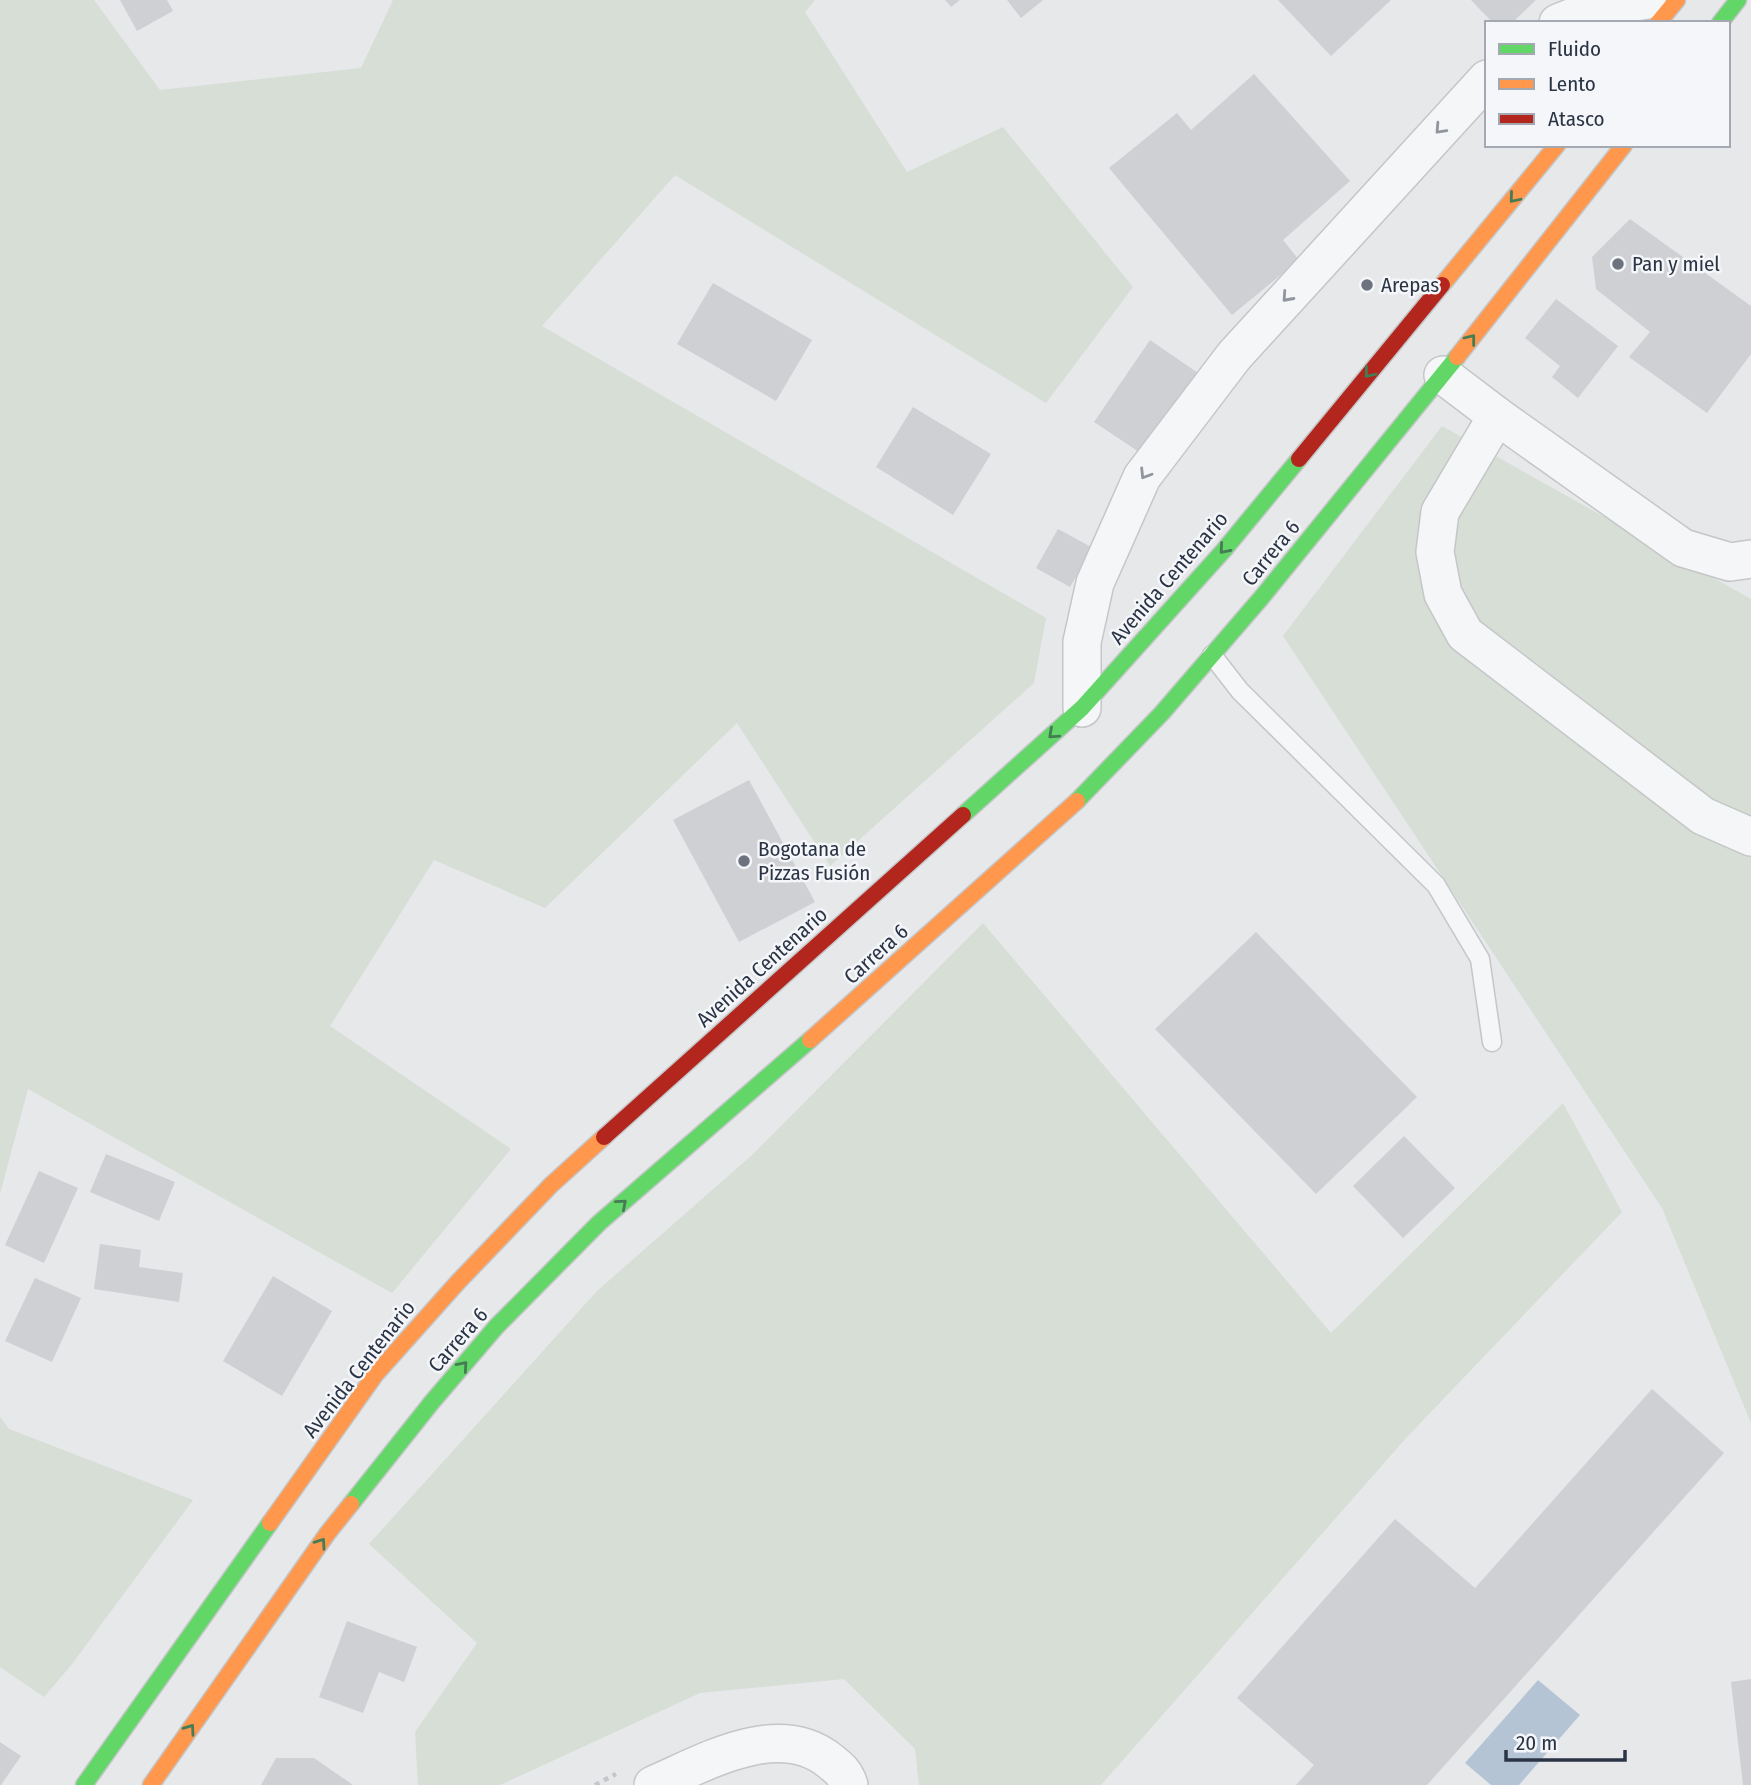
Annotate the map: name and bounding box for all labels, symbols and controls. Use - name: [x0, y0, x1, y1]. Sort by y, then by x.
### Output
- legend: [1485, 21, 1730, 147]
- text: Fluido: [1548, 36, 1601, 62]
- text: Lento: [1548, 71, 1596, 97]
- text: Atasco: [1548, 106, 1605, 132]
- one-way arrow: [1436, 121, 1448, 134]
- one-way arrow: [1510, 189, 1522, 202]
- place label: Pan y miel: [1632, 251, 1720, 277]
- marker: Pan y miel: [1610, 256, 1626, 272]
- place label: Arepas: [1381, 272, 1439, 298]
- marker: Arepas: [1359, 277, 1375, 293]
- one-way arrow: [1283, 289, 1295, 302]
- one-way arrow: [1463, 334, 1476, 346]
- one-way arrow: [1365, 365, 1377, 378]
- one-way arrow: [1141, 466, 1154, 479]
- street label: Avenida Centenario: [1104, 506, 1234, 650]
- street label: Carrera 6: [1237, 515, 1305, 591]
- one-way arrow: [1220, 540, 1232, 553]
- one-way arrow: [1048, 726, 1061, 738]
- place label: Bogotana de Pizzas Fusión: [758, 836, 870, 886]
- marker: Bogotana de Pizzas Fusión: [736, 853, 752, 869]
- street label: Avenida Centenario: [691, 901, 833, 1033]
- street label: Carrera 6: [838, 918, 914, 990]
- one-way arrow: [614, 1200, 627, 1212]
- street label: Avenida Centenario: [297, 1295, 421, 1443]
- street label: Carrera 6: [423, 1302, 493, 1378]
- one-way arrow: [455, 1361, 467, 1374]
- one-way arrow: [313, 1538, 325, 1551]
- scale bar: [1506, 1718, 1625, 1762]
- one-way arrow: [182, 1724, 194, 1737]
- text: 20 m: [1516, 1730, 1557, 1756]

